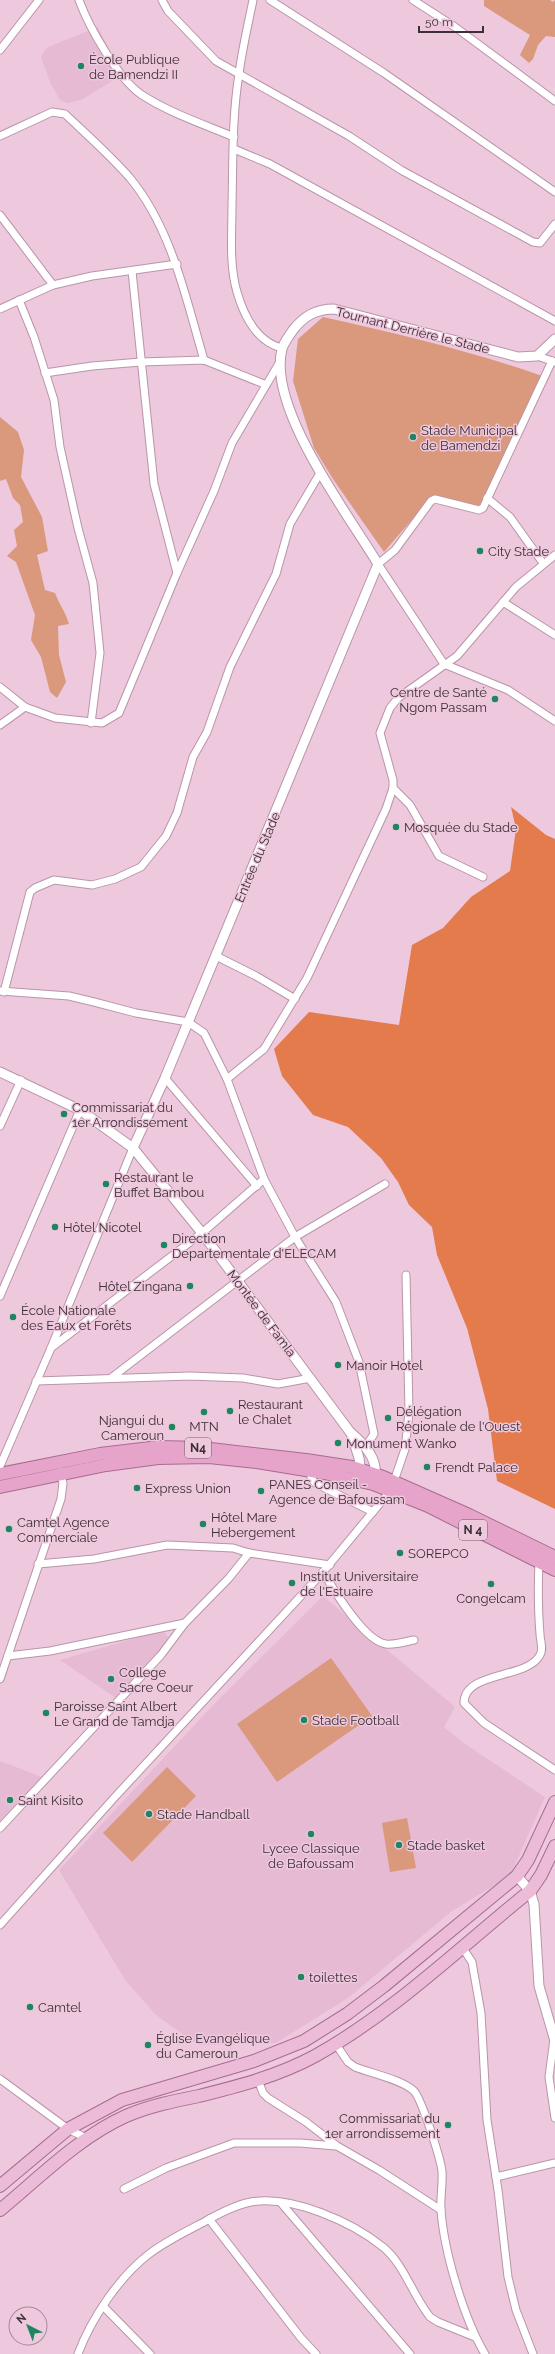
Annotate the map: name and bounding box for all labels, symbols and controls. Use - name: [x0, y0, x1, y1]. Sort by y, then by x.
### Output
- scale bar: [419, 8, 483, 34]
- text: 50 m: [425, 15, 453, 29]
- place label: École Publique de Bamendzi II: [89, 52, 180, 82]
- marker: École Publique de Bamendzi II: [76, 61, 86, 71]
- street label: Tournant Derrière le Stade: [335, 304, 491, 357]
- place label: Stade Municipal de Bamendzi: [421, 423, 518, 453]
- marker: Stade Municipal de Bamendzi: [408, 432, 418, 442]
- place label: City Stade: [488, 544, 549, 559]
- marker: City Stade: [475, 546, 485, 556]
- place label: Centre de Santé Ngom Passam: [390, 685, 487, 715]
- marker: Centre de Santé Ngom Passam: [490, 694, 500, 704]
- street label: Entrée du Stade: [232, 809, 283, 905]
- place label: Mosquée du Stade: [404, 820, 518, 835]
- marker: Mosquée du Stade: [391, 822, 401, 832]
- place label: Commissariat du 1er Arrondissement: [72, 1100, 189, 1130]
- marker: Commissariat du 1er Arrondissement: [59, 1109, 69, 1119]
- place label: Restaurant le Buffet Bambou: [114, 1170, 204, 1200]
- marker: Restaurant le Buffet Bambou: [101, 1179, 111, 1189]
- place label: Hôtel Nicotel: [63, 1220, 142, 1235]
- marker: Hôtel Nicotel: [50, 1222, 60, 1232]
- place label: Direction Departementale d'ELECAM: [172, 1231, 336, 1261]
- marker: Direction Departementale d'ELECAM: [159, 1240, 169, 1250]
- street label: Montée de Famla: [224, 1267, 299, 1360]
- place label: Hôtel Zingana: [98, 1279, 182, 1294]
- marker: Hôtel Zingana: [185, 1281, 195, 1291]
- place label: École Nationale des Eaux et Forêts: [21, 1303, 132, 1333]
- marker: École Nationale des Eaux et Forêts: [8, 1312, 18, 1322]
- place label: Manoir Hotel: [346, 1358, 423, 1373]
- marker: Manoir Hotel: [333, 1360, 343, 1370]
- place label: Restaurant le Chalet: [238, 1397, 303, 1427]
- place label: Délégation Régionale de l'Ouest: [396, 1404, 521, 1434]
- marker: Restaurant le Chalet: [225, 1406, 235, 1416]
- marker: MTN: [199, 1407, 209, 1417]
- place label: Njangui du Cameroun: [99, 1413, 164, 1443]
- marker: Délégation Régionale de l'Ouest: [383, 1413, 393, 1423]
- place label: MTN: [189, 1419, 219, 1434]
- marker: Njangui du Cameroun: [167, 1422, 177, 1432]
- place label: Monument Wanko: [346, 1436, 457, 1451]
- road number: N4: [185, 1438, 211, 1458]
- marker: Monument Wanko: [333, 1438, 343, 1448]
- place label: Frendt Palace: [435, 1460, 518, 1475]
- marker: Frendt Palace: [422, 1462, 432, 1472]
- place label: PANES Conseil - Agence de Bafoussam: [269, 1477, 405, 1507]
- place label: Express Union: [145, 1481, 231, 1496]
- marker: Express Union: [132, 1483, 142, 1493]
- marker: PANES Conseil - Agence de Bafoussam: [256, 1486, 266, 1496]
- place label: Hôtel Mare Hebergement: [211, 1510, 296, 1540]
- place label: Camtel Agence Commerciale: [17, 1515, 110, 1545]
- marker: Hôtel Mare Hebergement: [198, 1519, 208, 1529]
- road number: N 4: [459, 1520, 487, 1540]
- marker: Camtel Agence Commerciale: [4, 1524, 14, 1534]
- place label: SOREPCO: [408, 1546, 469, 1561]
- marker: SOREPCO: [395, 1548, 405, 1558]
- place label: Institut Universitaire de l'Estuaire: [300, 1569, 419, 1599]
- marker: Institut Universitaire de l'Estuaire: [287, 1578, 297, 1588]
- marker: Congelcam: [486, 1579, 496, 1589]
- place label: Congelcam: [456, 1591, 526, 1606]
- place label: College Sacre Coeur: [119, 1665, 193, 1695]
- marker: College Sacre Coeur: [106, 1674, 116, 1684]
- place label: Paroisse Saint Albert Le Grand de Tamdja: [54, 1699, 178, 1729]
- marker: Paroisse Saint Albert Le Grand de Tamdja: [41, 1708, 51, 1718]
- place label: Stade Football: [312, 1713, 400, 1728]
- marker: Stade Football: [299, 1715, 309, 1725]
- place label: Saint Kisito: [18, 1793, 84, 1808]
- marker: Saint Kisito: [5, 1795, 15, 1805]
- place label: Stade Handball: [157, 1807, 250, 1822]
- marker: Stade Handball: [144, 1809, 154, 1819]
- marker: Lycee Classique de Bafoussam: [306, 1829, 316, 1839]
- place label: Stade basket: [407, 1838, 486, 1853]
- marker: Stade basket: [394, 1840, 404, 1850]
- place label: Lycee Classique de Bafoussam: [262, 1841, 360, 1871]
- place label: toilettes: [309, 1970, 357, 1985]
- marker: toilettes: [296, 1972, 306, 1982]
- place label: Camtel: [38, 2000, 82, 2015]
- marker: Camtel: [25, 2002, 35, 2012]
- place label: Église Evangélique du Cameroun: [156, 2031, 270, 2061]
- marker: Église Evangélique du Cameroun: [143, 2040, 153, 2050]
- place label: Commissariat du 1er arrondissement: [325, 2111, 441, 2141]
- marker: Commissariat du 1er arrondissement: [443, 2120, 453, 2130]
- north arrow: [8, 2306, 48, 2346]
- text: N: [14, 2311, 29, 2327]

